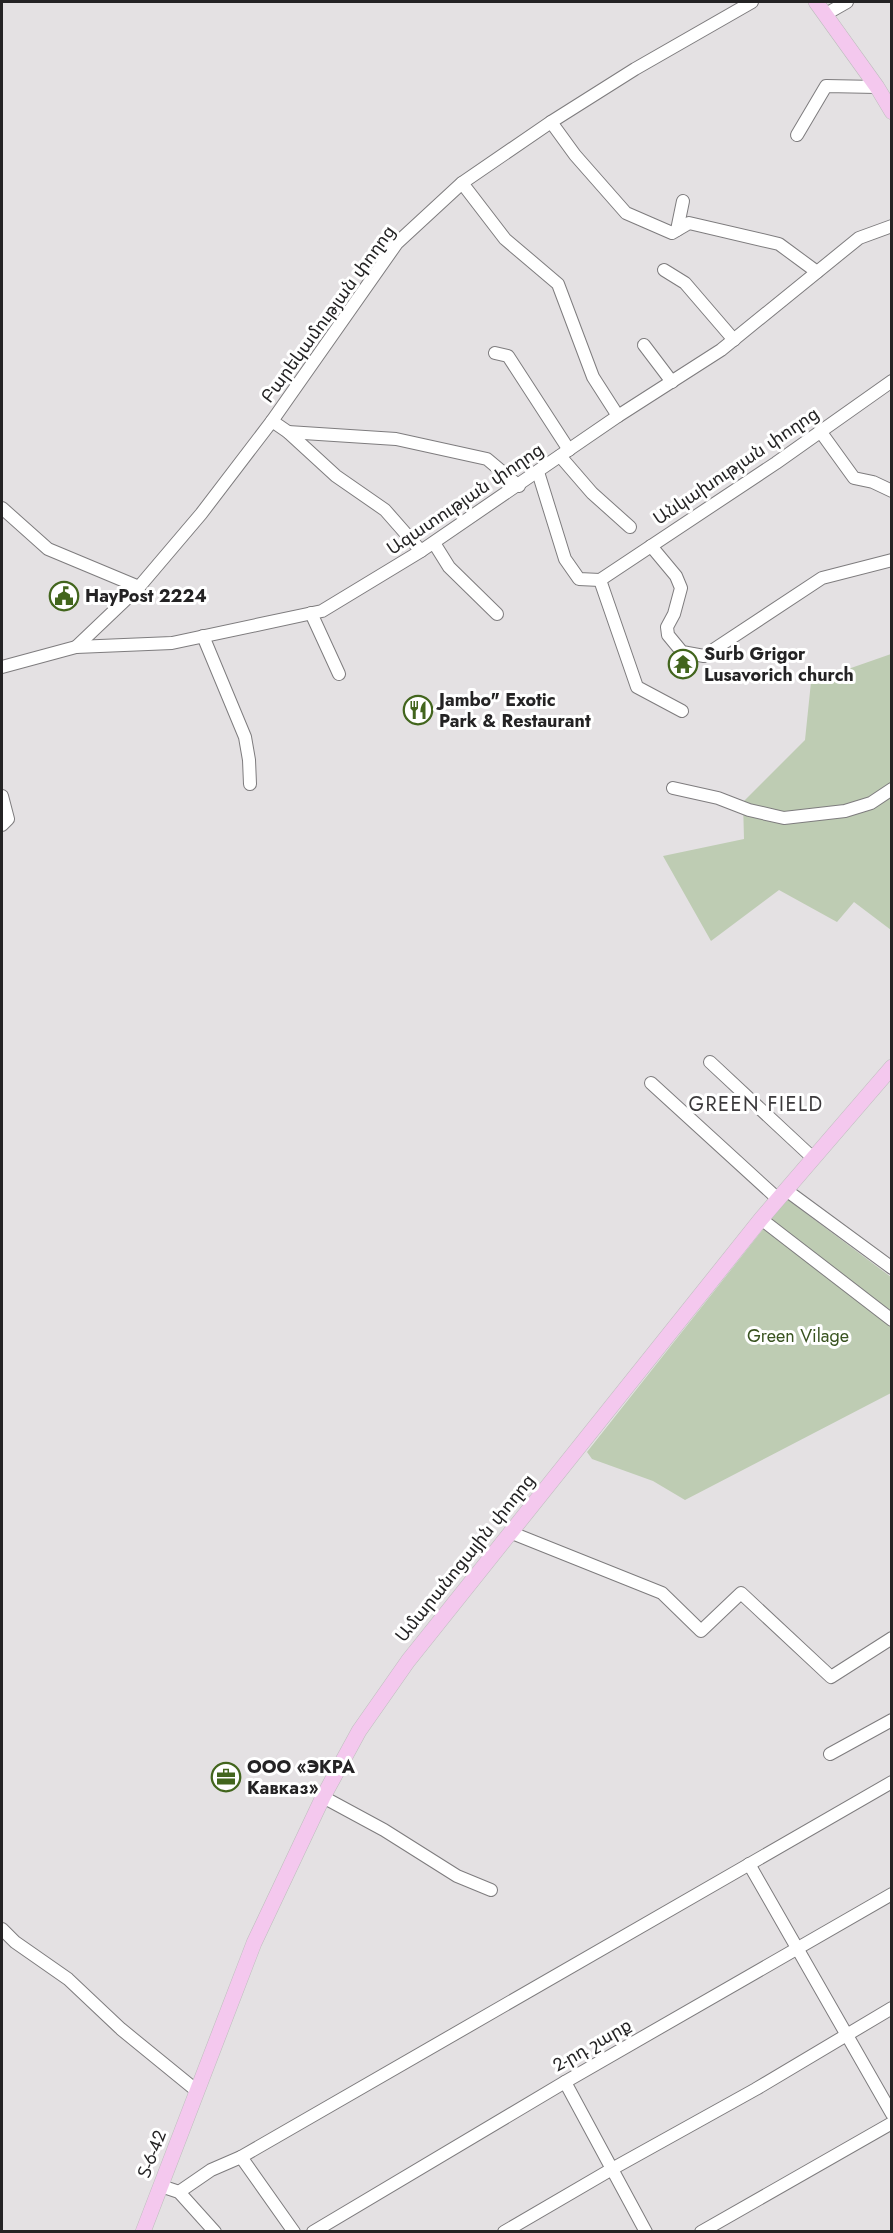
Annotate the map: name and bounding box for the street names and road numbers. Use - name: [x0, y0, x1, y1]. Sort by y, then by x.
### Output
- street label: Բարեկամության փողոց: [255, 220, 401, 408]
- street label: Անկախության փողոց: [648, 401, 824, 531]
- street label: Ազատության փողոց: [381, 437, 549, 561]
- street label: Ամարանոցային փողոց: [389, 1468, 541, 1648]
- street label: 2-րդ շարք: [548, 2012, 636, 2078]
- street label: Տ-6-42: [131, 2126, 173, 2182]

